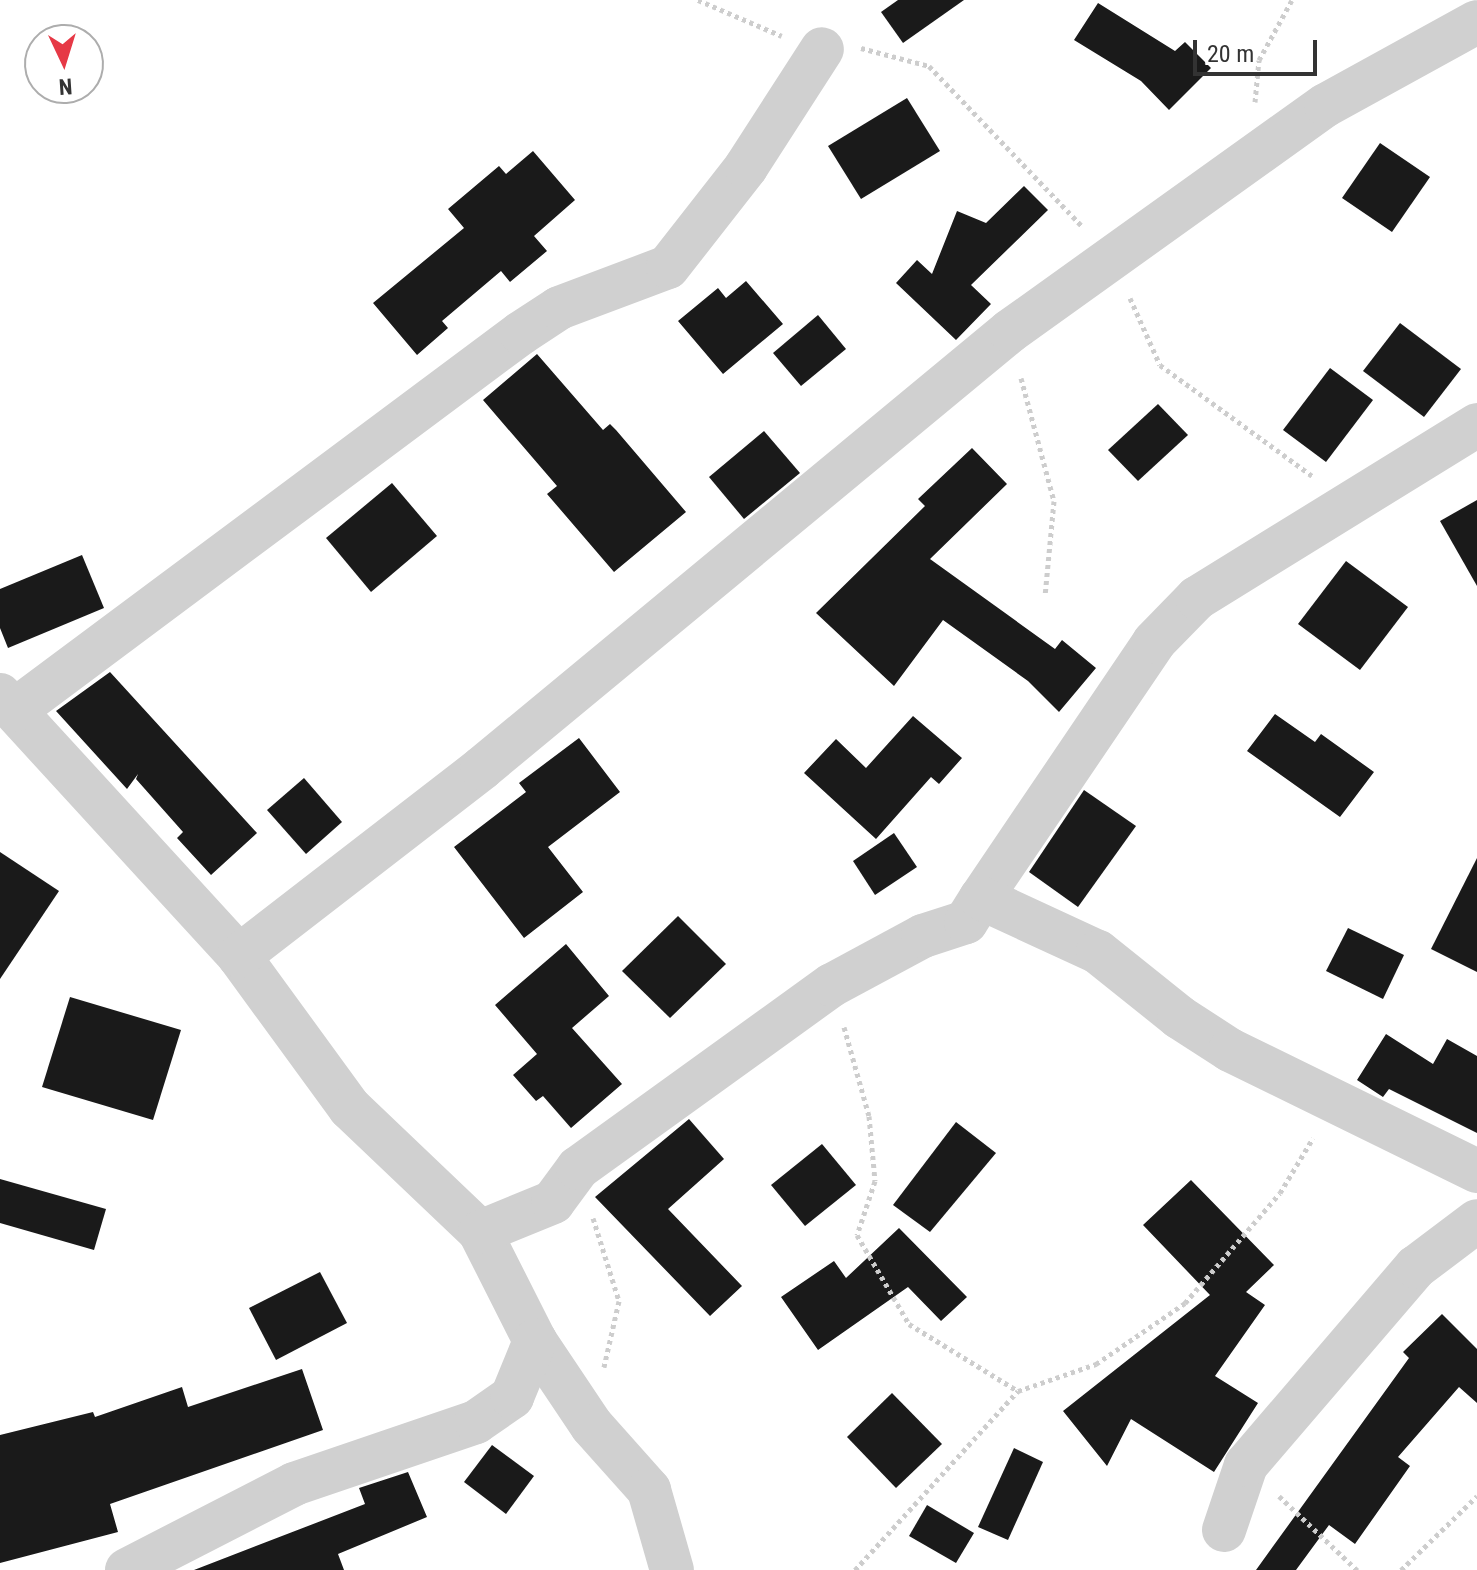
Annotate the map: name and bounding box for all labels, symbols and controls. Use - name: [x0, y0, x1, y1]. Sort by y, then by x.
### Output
- north arrow: [24, 24, 104, 104]
- scale bar: [1197, 24, 1321, 74]
- text: 20 m: [1207, 40, 1254, 68]
- text: N: [58, 74, 73, 99]

